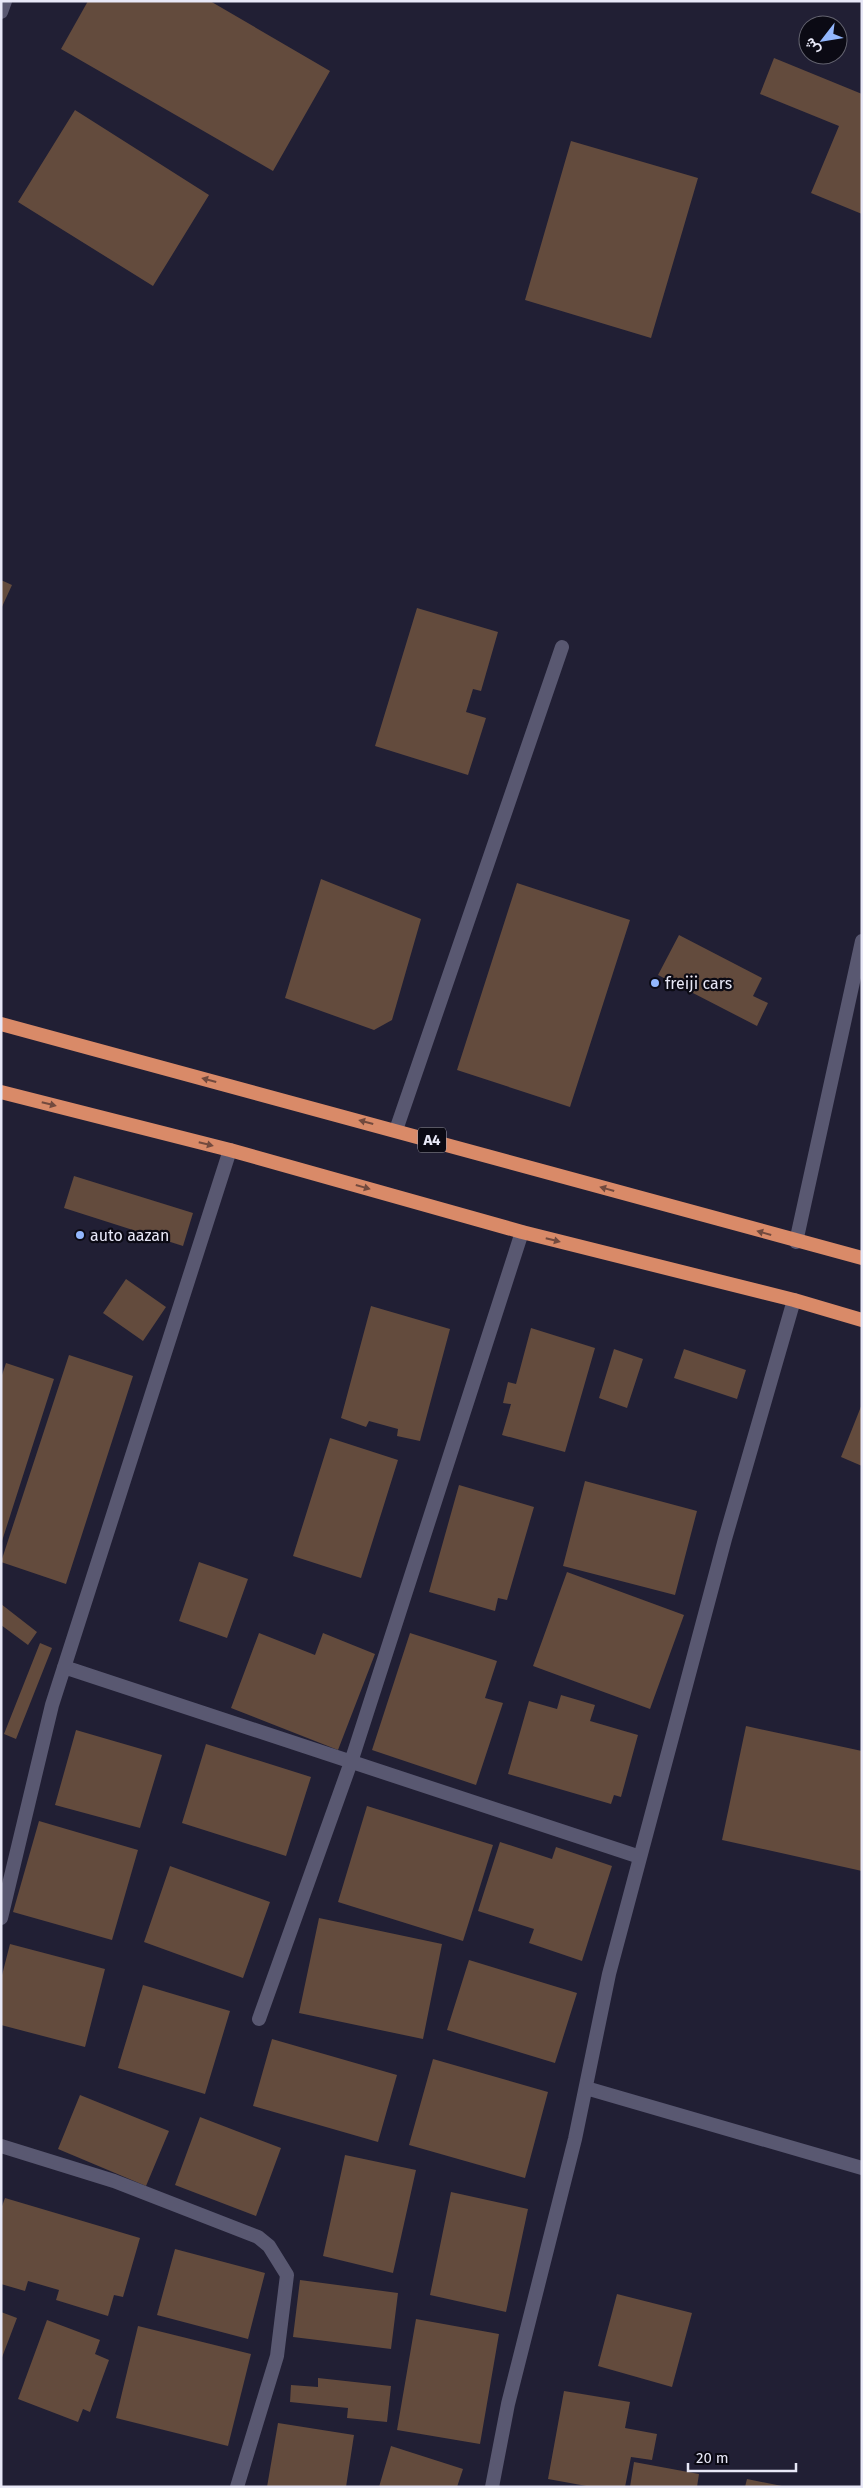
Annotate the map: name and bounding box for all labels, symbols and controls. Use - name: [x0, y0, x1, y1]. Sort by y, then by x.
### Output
- north arrow: [798, 15, 848, 65]
- text: ش: [801, 35, 824, 58]
- place label: freiji cars: [665, 974, 732, 993]
- marker: freiji cars: [649, 977, 661, 989]
- one-way arrow: [202, 1075, 217, 1083]
- one-way arrow: [41, 1100, 56, 1108]
- one-way arrow: [359, 1118, 374, 1126]
- road number: A4: [418, 1128, 446, 1152]
- one-way arrow: [199, 1140, 214, 1148]
- one-way arrow: [355, 1184, 370, 1192]
- one-way arrow: [600, 1185, 615, 1193]
- place label: auto aazan: [90, 1226, 169, 1245]
- one-way arrow: [756, 1228, 771, 1236]
- marker: auto aazan: [74, 1229, 86, 1241]
- one-way arrow: [546, 1236, 561, 1244]
- scale bar: [688, 2440, 796, 2472]
- text: 20 m: [696, 2449, 729, 2467]

